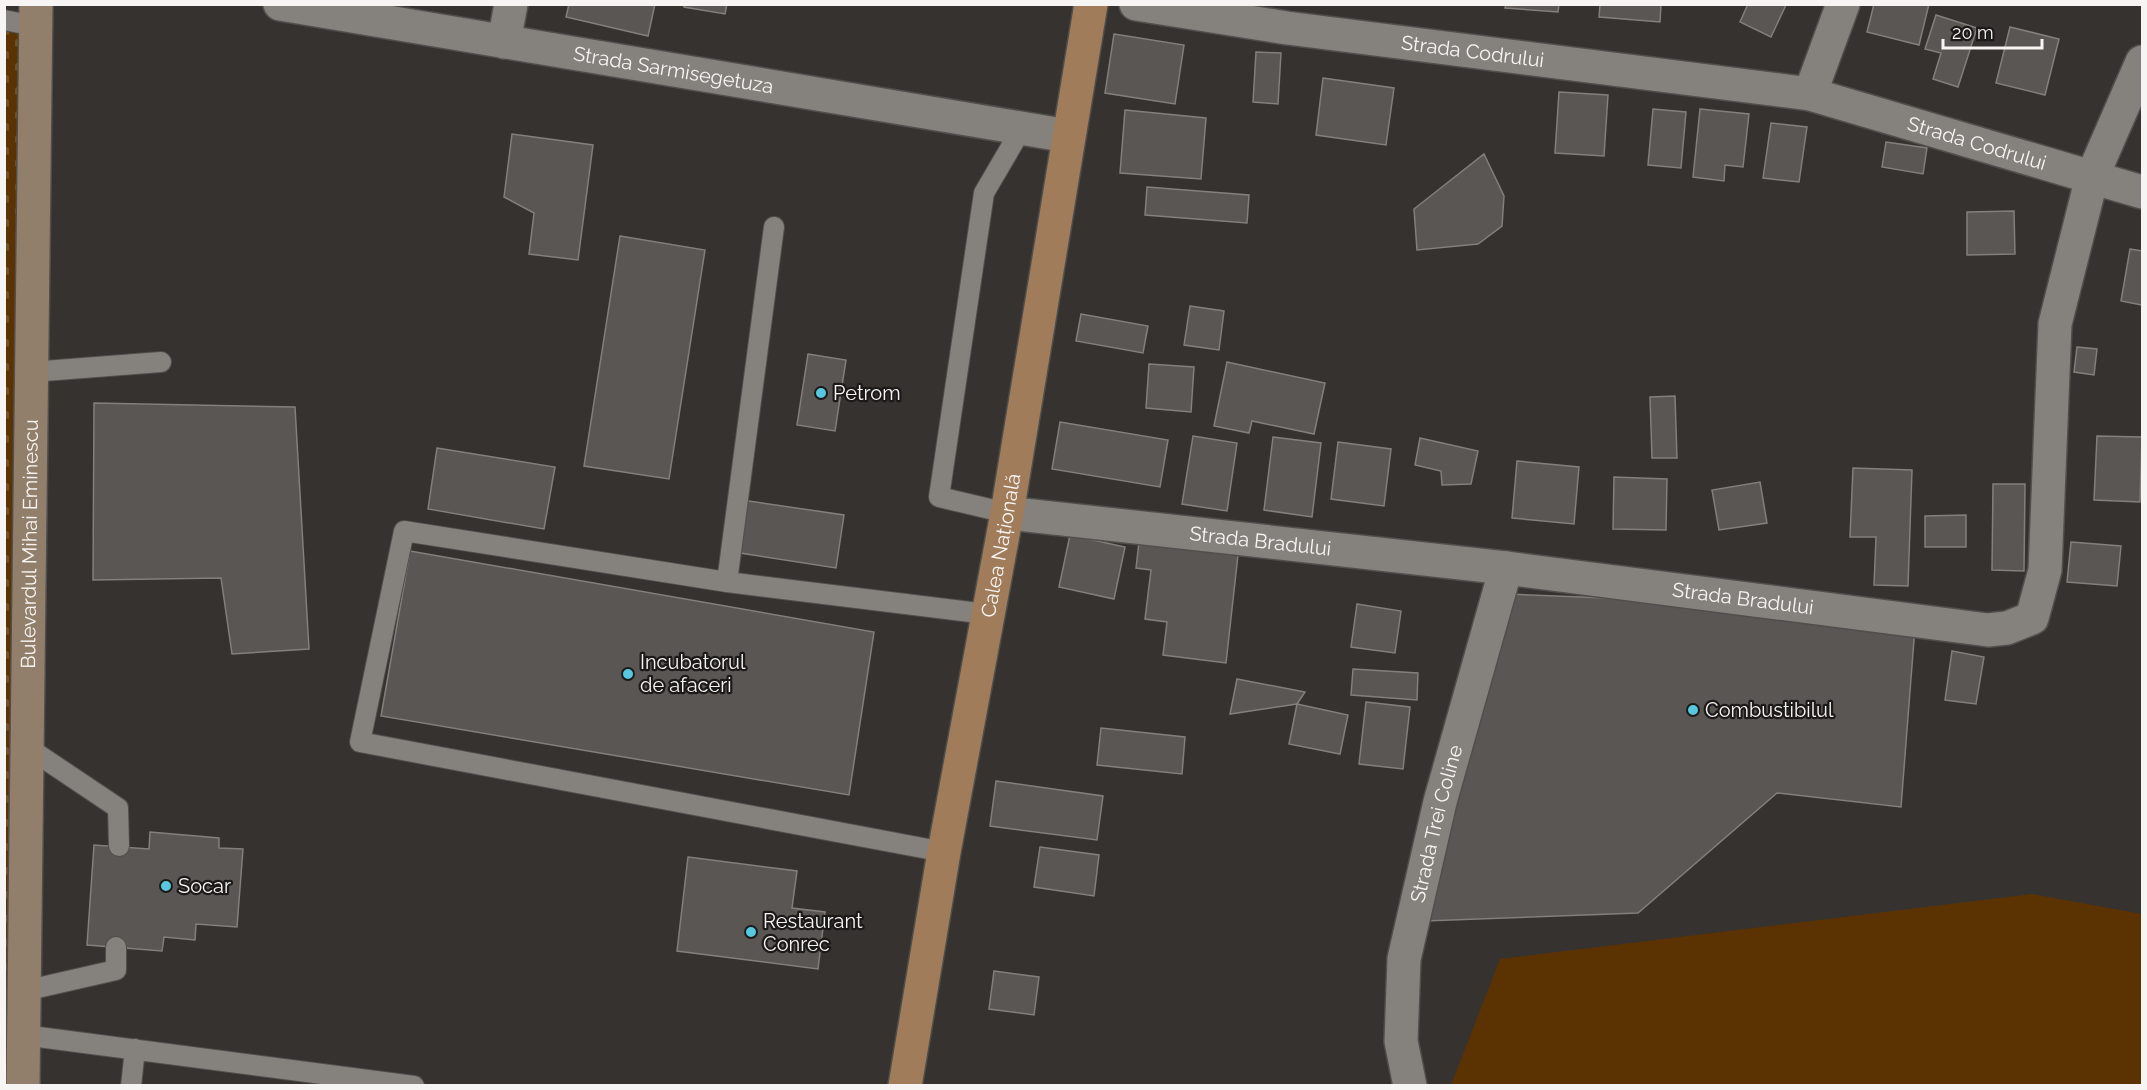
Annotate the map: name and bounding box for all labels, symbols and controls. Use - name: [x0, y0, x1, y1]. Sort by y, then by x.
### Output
- scale bar: [1943, 12, 2042, 50]
- text: 20 m: [1952, 22, 1994, 43]
- street label: Strada Codrului: [1400, 31, 1545, 72]
- street label: Strada Sarmisegetuza: [572, 41, 775, 98]
- street label: Strada Codrului: [1905, 111, 2049, 175]
- place label: Petrom: [833, 381, 901, 405]
- marker: Petrom: [814, 386, 828, 400]
- street label: Bulevardul Mihai Eminescu: [16, 419, 43, 669]
- street label: Calea Națională: [976, 472, 1025, 619]
- street label: Strada Bradului: [1188, 521, 1333, 561]
- street label: Strada Bradului: [1671, 578, 1815, 619]
- place label: Incubatorul de afaceri: [640, 650, 746, 697]
- marker: Incubatorul de afaceri: [621, 667, 635, 681]
- place label: Combustibilul: [1705, 698, 1834, 722]
- marker: Combustibilul: [1686, 703, 1700, 717]
- street label: Strada Trei Coline: [1405, 742, 1468, 905]
- place label: Socar: [178, 874, 231, 898]
- marker: Socar: [159, 879, 173, 893]
- place label: Restaurant Conrec: [763, 909, 863, 956]
- marker: Restaurant Conrec: [744, 925, 758, 939]

